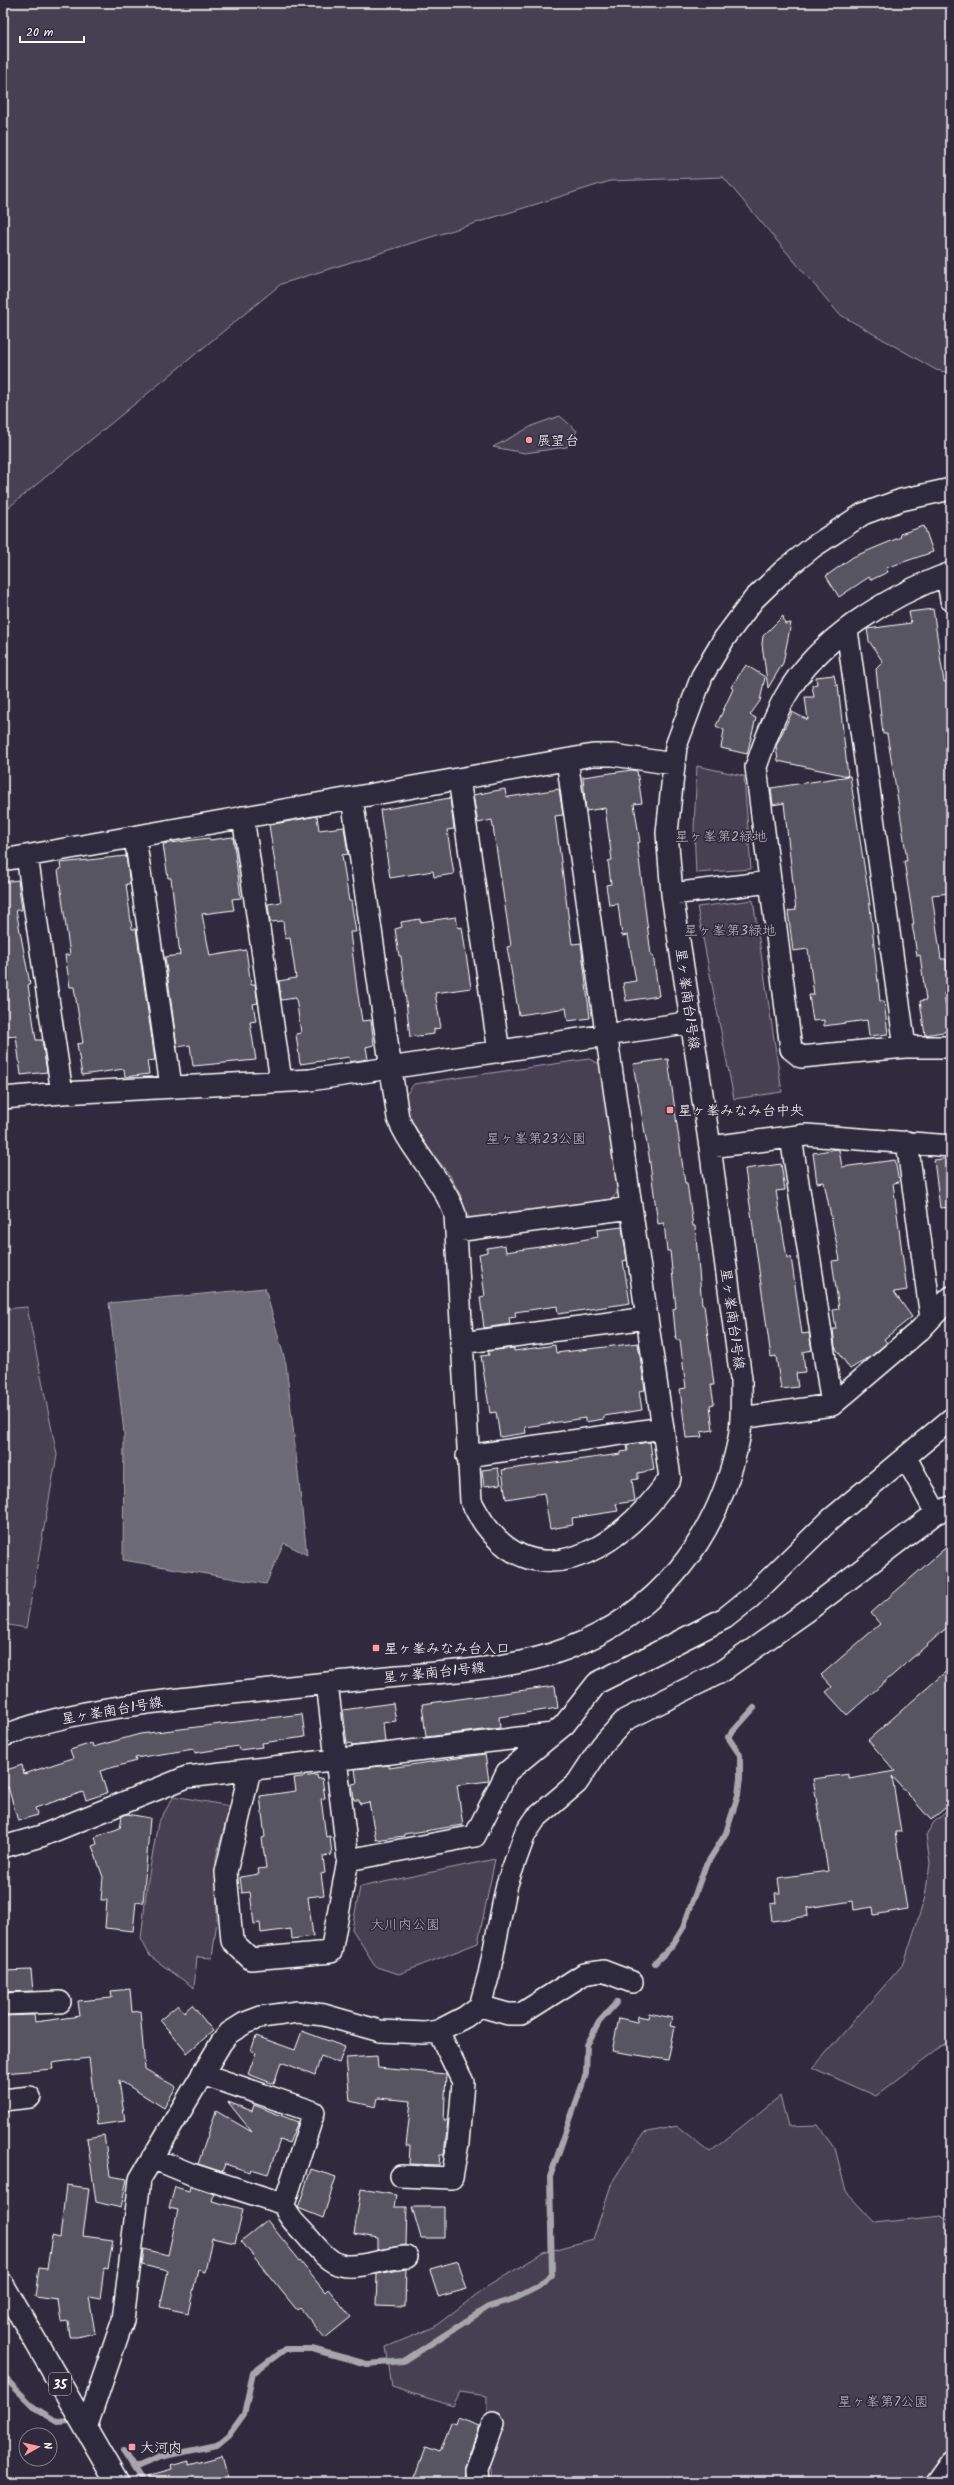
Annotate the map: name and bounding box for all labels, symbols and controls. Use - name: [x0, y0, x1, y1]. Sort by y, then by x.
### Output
- scale bar: [20, 18, 84, 44]
- text: 20 m: [26, 23, 54, 42]
- place label: 展望台: [537, 430, 579, 452]
- marker: 展望台: [524, 435, 534, 445]
- park label: 星ヶ峯第2緑地: [675, 826, 767, 848]
- park label: 星ヶ峯第3緑地: [684, 920, 776, 942]
- street label: 星ヶ峯南台1号線: [669, 947, 705, 1051]
- place label: 星ヶ峯みなみ台中央: [678, 1100, 804, 1122]
- marker: 星ヶ峯みなみ台中央: [665, 1105, 675, 1115]
- park label: 星ヶ峯第23公園: [486, 1128, 586, 1150]
- street label: 星ヶ峯南台1号線: [714, 1267, 750, 1371]
- place label: 星ヶ峯みなみ台入口: [384, 1638, 510, 1660]
- marker: 星ヶ峯みなみ台入口: [371, 1643, 381, 1653]
- street label: 星ヶ峯南台1号線: [382, 1657, 486, 1689]
- street label: 星ヶ峯南台1号線: [60, 1691, 165, 1731]
- park label: 大川内公園: [370, 1914, 440, 1936]
- road number: 35: [49, 2373, 71, 2395]
- park label: 星ヶ峯第7公園: [838, 2391, 928, 2413]
- north arrow: [18, 2427, 58, 2467]
- place label: 大河内: [140, 2437, 182, 2459]
- text: N: [38, 2441, 56, 2450]
- marker: 大河内: [127, 2442, 137, 2452]

